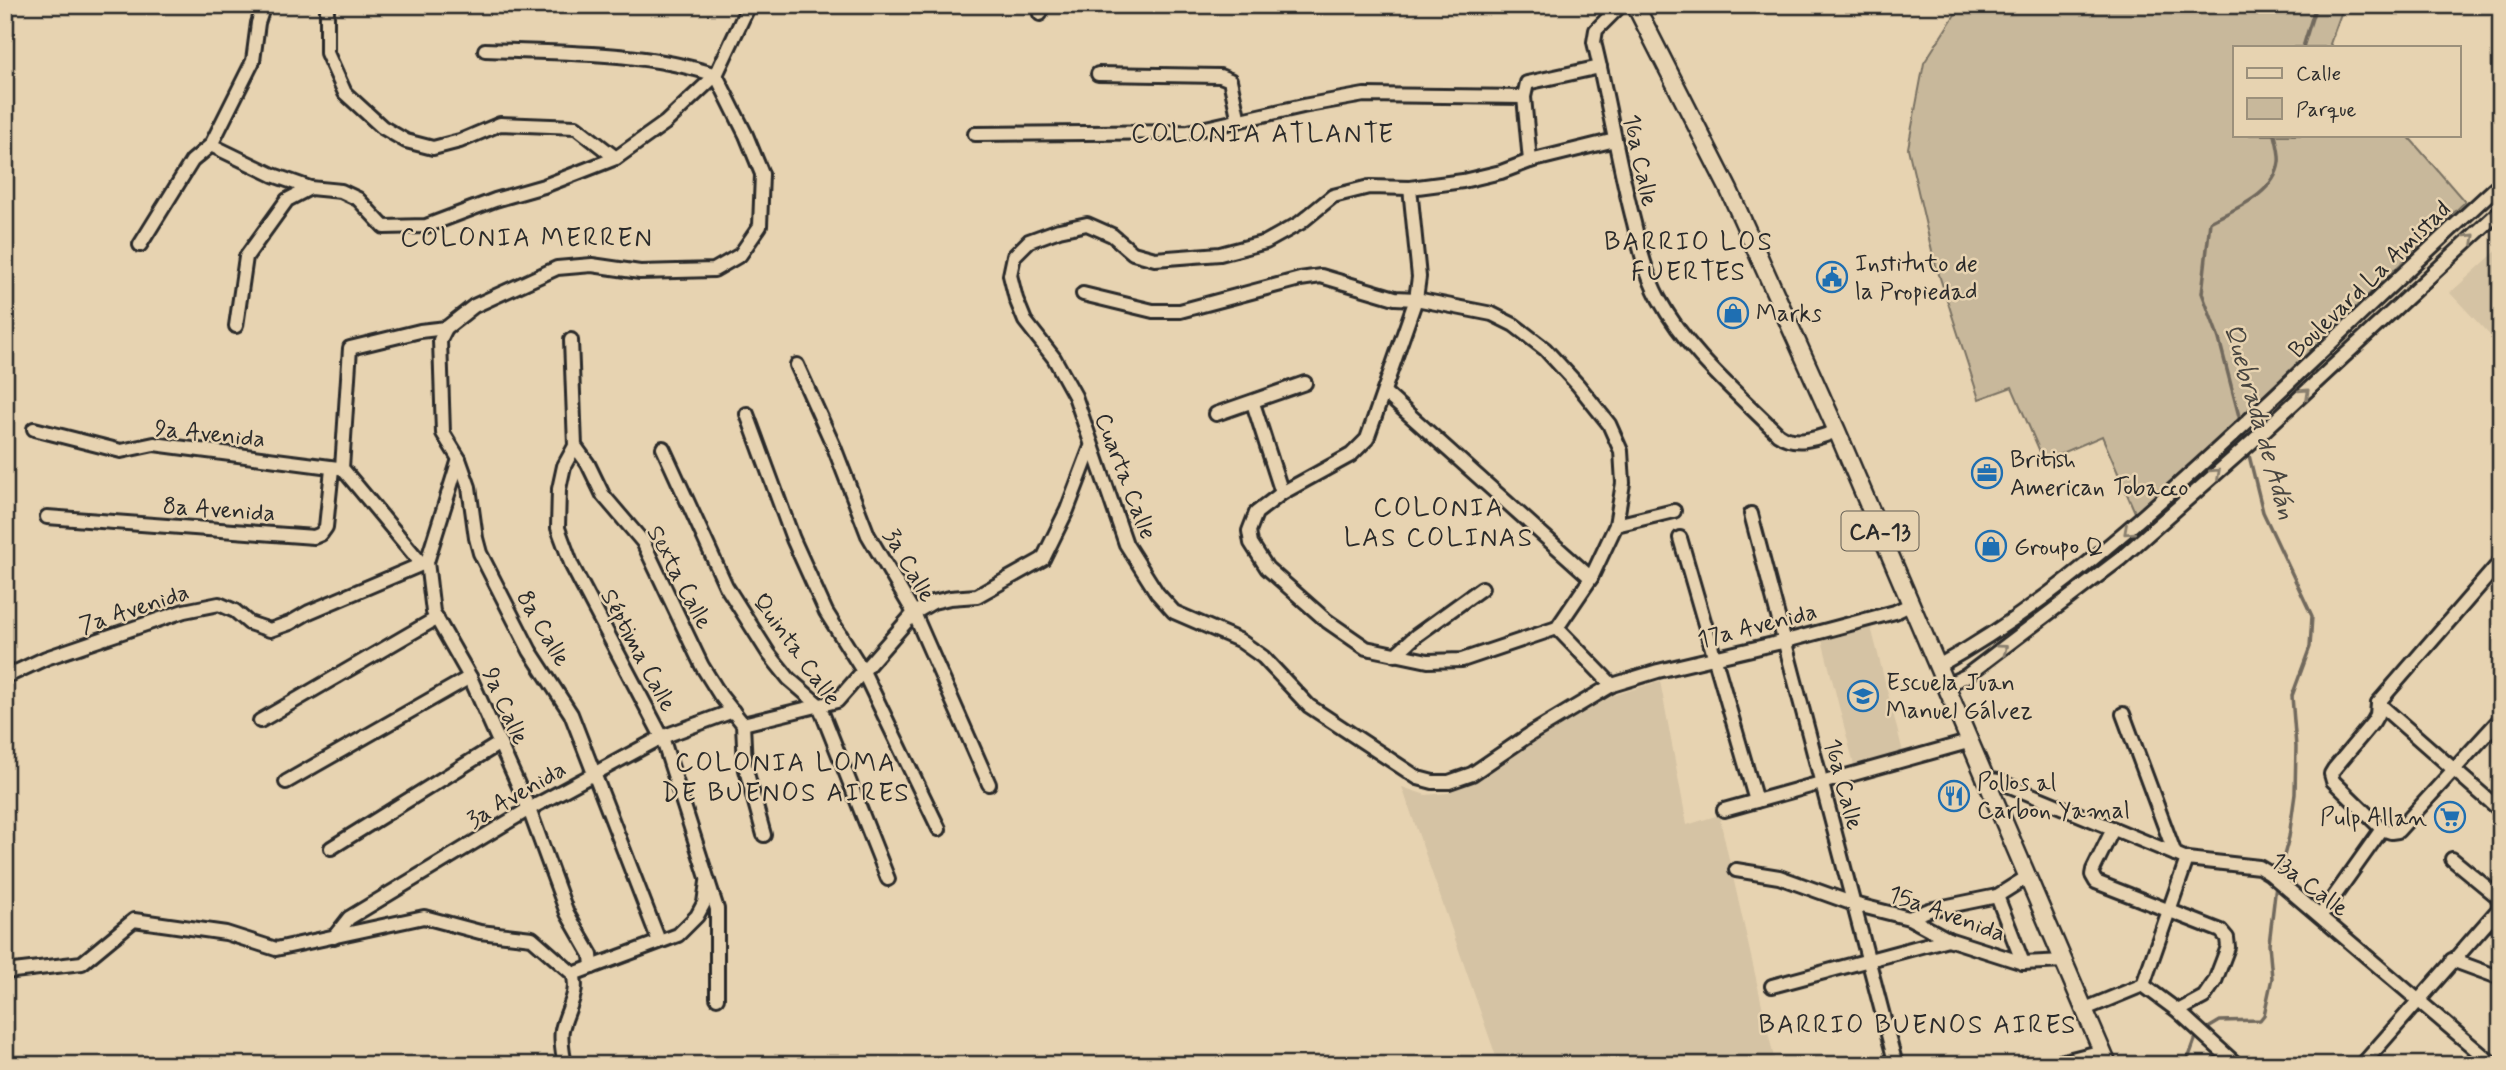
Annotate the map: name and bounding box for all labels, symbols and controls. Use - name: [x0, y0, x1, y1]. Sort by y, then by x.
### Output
- legend: [2233, 46, 2460, 136]
- text: Calle: [2296, 60, 2341, 88]
- text: Parque: [2296, 96, 2357, 124]
- street label: 16a Calle: [1615, 111, 1664, 209]
- district label: COLONIA ATLANTE: [1131, 118, 1395, 152]
- street label: Boulevard La Amistad: [2282, 195, 2458, 366]
- district label: COLONIA MERREN: [400, 222, 654, 256]
- district label: BARRIO LOS FUERTES: [1604, 226, 1774, 290]
- one-way arrow: [2463, 234, 2476, 247]
- place label: Instituto de la Propiedad: [1855, 249, 1978, 308]
- public building icon: Instituto de la Propiedad: [1815, 260, 1849, 294]
- shop icon: Marks: [1716, 296, 1750, 330]
- place label: Marks: [1756, 299, 1822, 330]
- water label: Quebrada de Adán: [2215, 320, 2303, 524]
- one-way arrow: [2297, 389, 2310, 402]
- street label: Cuarta Calle: [1086, 409, 1163, 544]
- street label: 9a Avenida: [153, 413, 267, 456]
- place label: British American Tobacco: [2010, 445, 2189, 504]
- office icon: British American Tobacco: [1970, 456, 2004, 490]
- one-way arrow: [2208, 469, 2221, 481]
- street label: 8a Avenida: [162, 491, 276, 530]
- district label: COLONIA LAS COLINAS: [1344, 492, 1534, 556]
- road number: CA-13: [1842, 512, 1918, 551]
- street label: Sexta Calle: [638, 521, 719, 635]
- street label: 3a Calle: [875, 523, 942, 608]
- one-way arrow: [2123, 523, 2136, 535]
- shop icon: Groupo Q: [1974, 529, 2008, 563]
- place label: Groupo Q: [2014, 532, 2104, 563]
- street label: 7a Avenida: [76, 577, 193, 642]
- street label: Séptima Calle: [592, 584, 683, 718]
- street label: 8a Calle: [508, 585, 577, 672]
- street label: Quinta Calle: [745, 588, 847, 712]
- street label: 17a Avenida: [1694, 597, 1820, 656]
- one-way arrow: [1995, 644, 2008, 657]
- street label: 9a Calle: [474, 663, 535, 750]
- place label: Escuela Juan Manuel Gálvez: [1886, 668, 2033, 727]
- school or university icon: Escuela Juan Manuel Gálvez: [1846, 679, 1880, 713]
- street label: 16a Calle: [1815, 735, 1870, 834]
- district label: COLONIA LOMA DE BUENOS AIRES: [661, 747, 911, 811]
- street label: 3a Avenida: [461, 754, 572, 836]
- place label: Pollos al Carbon Yamal: [1977, 768, 2130, 827]
- restaurant icon: Pollos al Carbon Yamal: [1937, 779, 1971, 813]
- supermarket icon: Pulp Allan: [2433, 800, 2467, 834]
- place label: Pulp Allan: [2320, 803, 2427, 834]
- street label: 13a Calle: [2264, 846, 2355, 925]
- street label: 15a Avenida: [1884, 879, 2009, 950]
- district label: BARRIO BUENOS AIRES: [1758, 1009, 2078, 1043]

